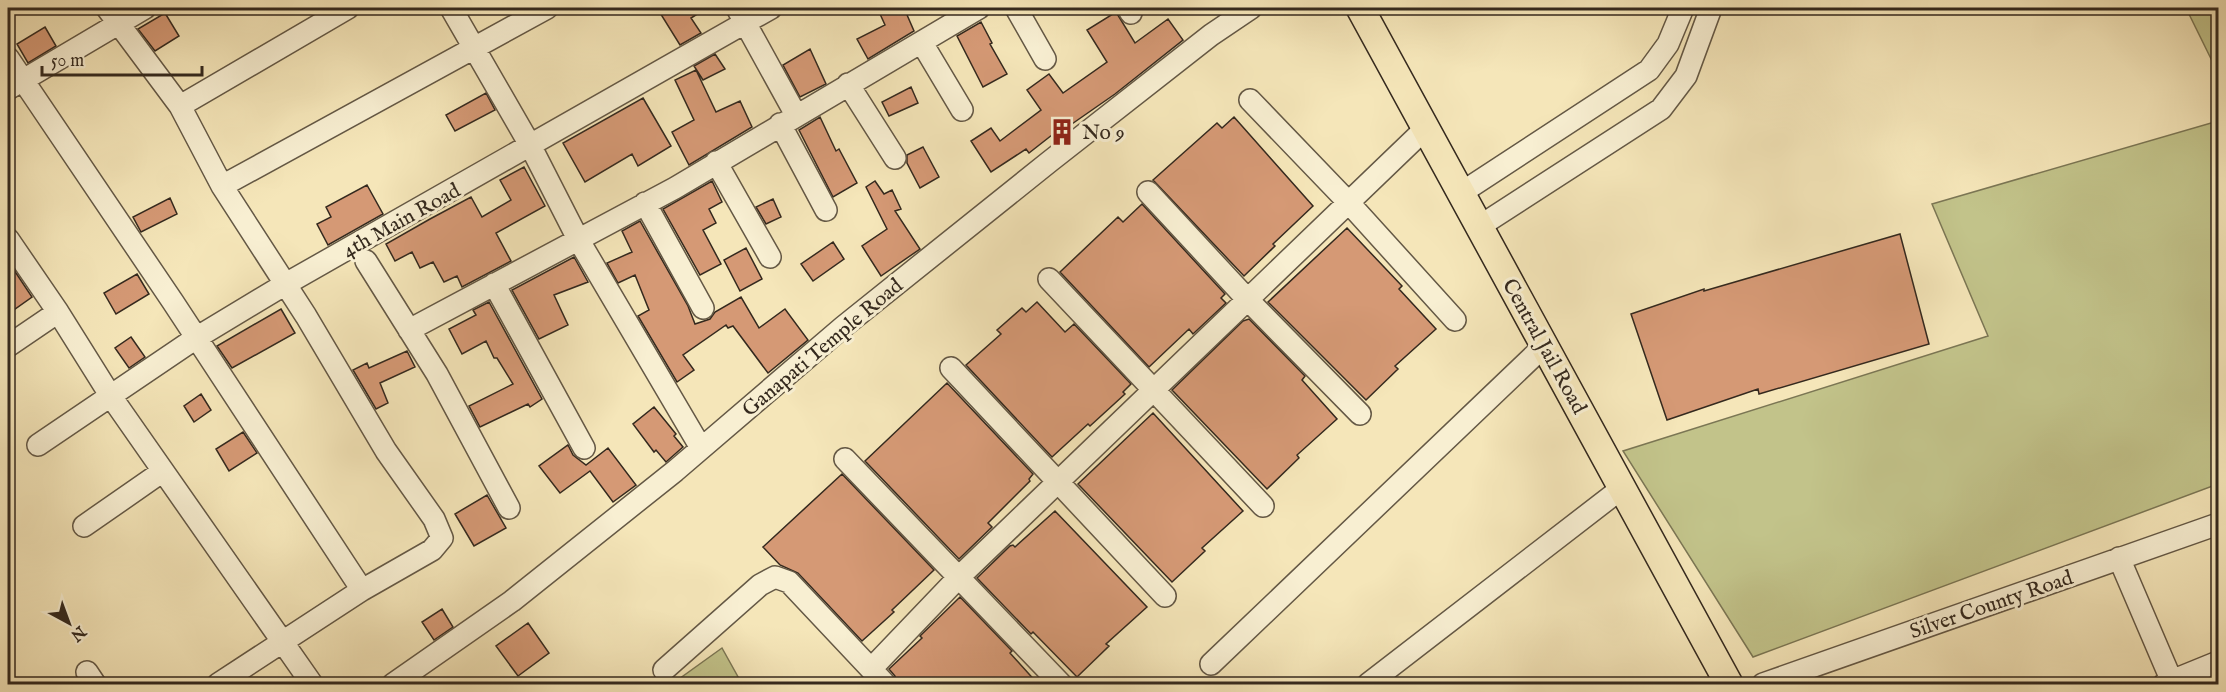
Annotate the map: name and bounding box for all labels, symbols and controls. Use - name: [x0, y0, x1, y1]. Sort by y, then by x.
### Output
- scale bar: [42, 39, 202, 77]
- text: 50 m: [51, 50, 84, 73]
- building icon: No 9: [1047, 117, 1077, 147]
- place label: No 9: [1082, 120, 1125, 147]
- street label: 4th Main Road: [338, 177, 466, 265]
- street label: Ganapati Temple Road: [737, 272, 910, 423]
- street label: Central Jail Road: [1495, 274, 1592, 420]
- street label: Silver County Road: [1906, 565, 2077, 646]
- north arrow: [39, 593, 99, 653]
- text: N: [66, 620, 90, 645]

